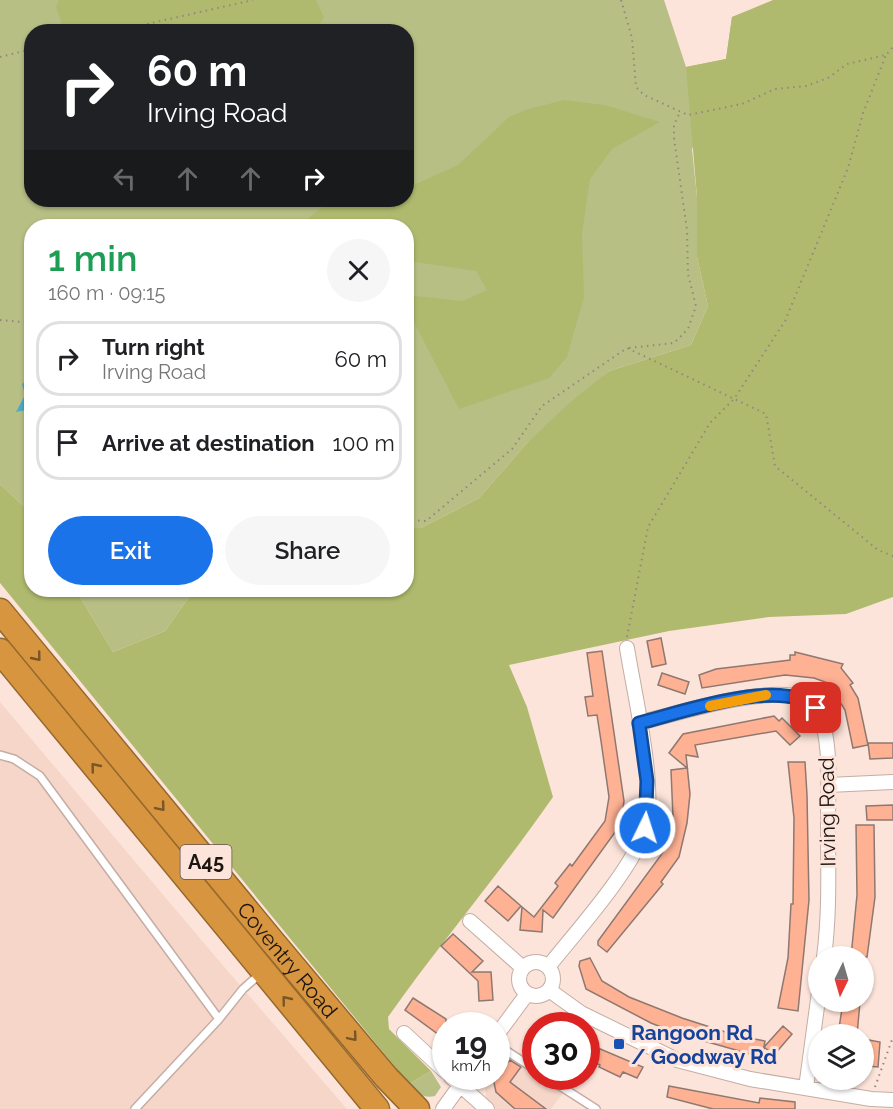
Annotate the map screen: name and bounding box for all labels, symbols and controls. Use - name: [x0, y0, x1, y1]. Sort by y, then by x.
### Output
- text: 60 m: [147, 47, 247, 96]
- icon: right: [48, 48, 126, 126]
- text: Irving Road: [147, 97, 288, 128]
- icon: left: [108, 162, 141, 195]
- icon: ahead: [171, 162, 204, 195]
- icon: ahead: [234, 162, 267, 195]
- icon: right: [297, 162, 330, 195]
- text: 1 min: [48, 237, 137, 279]
- button: close: [327, 239, 390, 302]
- text: 160 m · 09:15: [48, 281, 166, 305]
- text: Turn right: [102, 334, 205, 360]
- icon: right: [51, 342, 84, 375]
- text: 60 m: [334, 346, 387, 372]
- text: Irving Road: [102, 360, 206, 384]
- icon: arrive: [51, 426, 84, 459]
- text: Arrive at destination: [102, 430, 315, 456]
- text: 100 m: [333, 430, 395, 456]
- button: Exit: [48, 516, 213, 585]
- button: Share: [225, 516, 390, 585]
- one-way arrow: [29, 650, 40, 661]
- pin: [790, 682, 841, 733]
- icon: arrive: [799, 691, 832, 724]
- street label: Irving Road: [814, 757, 840, 867]
- one-way arrow: [92, 763, 103, 774]
- position arrow: [613, 796, 677, 860]
- one-way arrow: [153, 800, 164, 811]
- road number: A45: [180, 845, 232, 879]
- street label: Coventry Road: [232, 897, 343, 1022]
- north arrow: [808, 946, 874, 1012]
- map controls: [808, 946, 874, 1090]
- one-way arrow: [282, 995, 293, 1006]
- speed limit sign: 30: [522, 1012, 600, 1090]
- place label: Rangoon Rd / Goodway Rd: [631, 1020, 777, 1069]
- button: layers: [808, 1024, 874, 1090]
- text: 19: [455, 1026, 487, 1061]
- one-way arrow: [346, 1030, 357, 1041]
- marker: Rangoon Rd / Goodway Rd: [612, 1037, 626, 1051]
- text: km/h: [451, 1057, 491, 1075]

